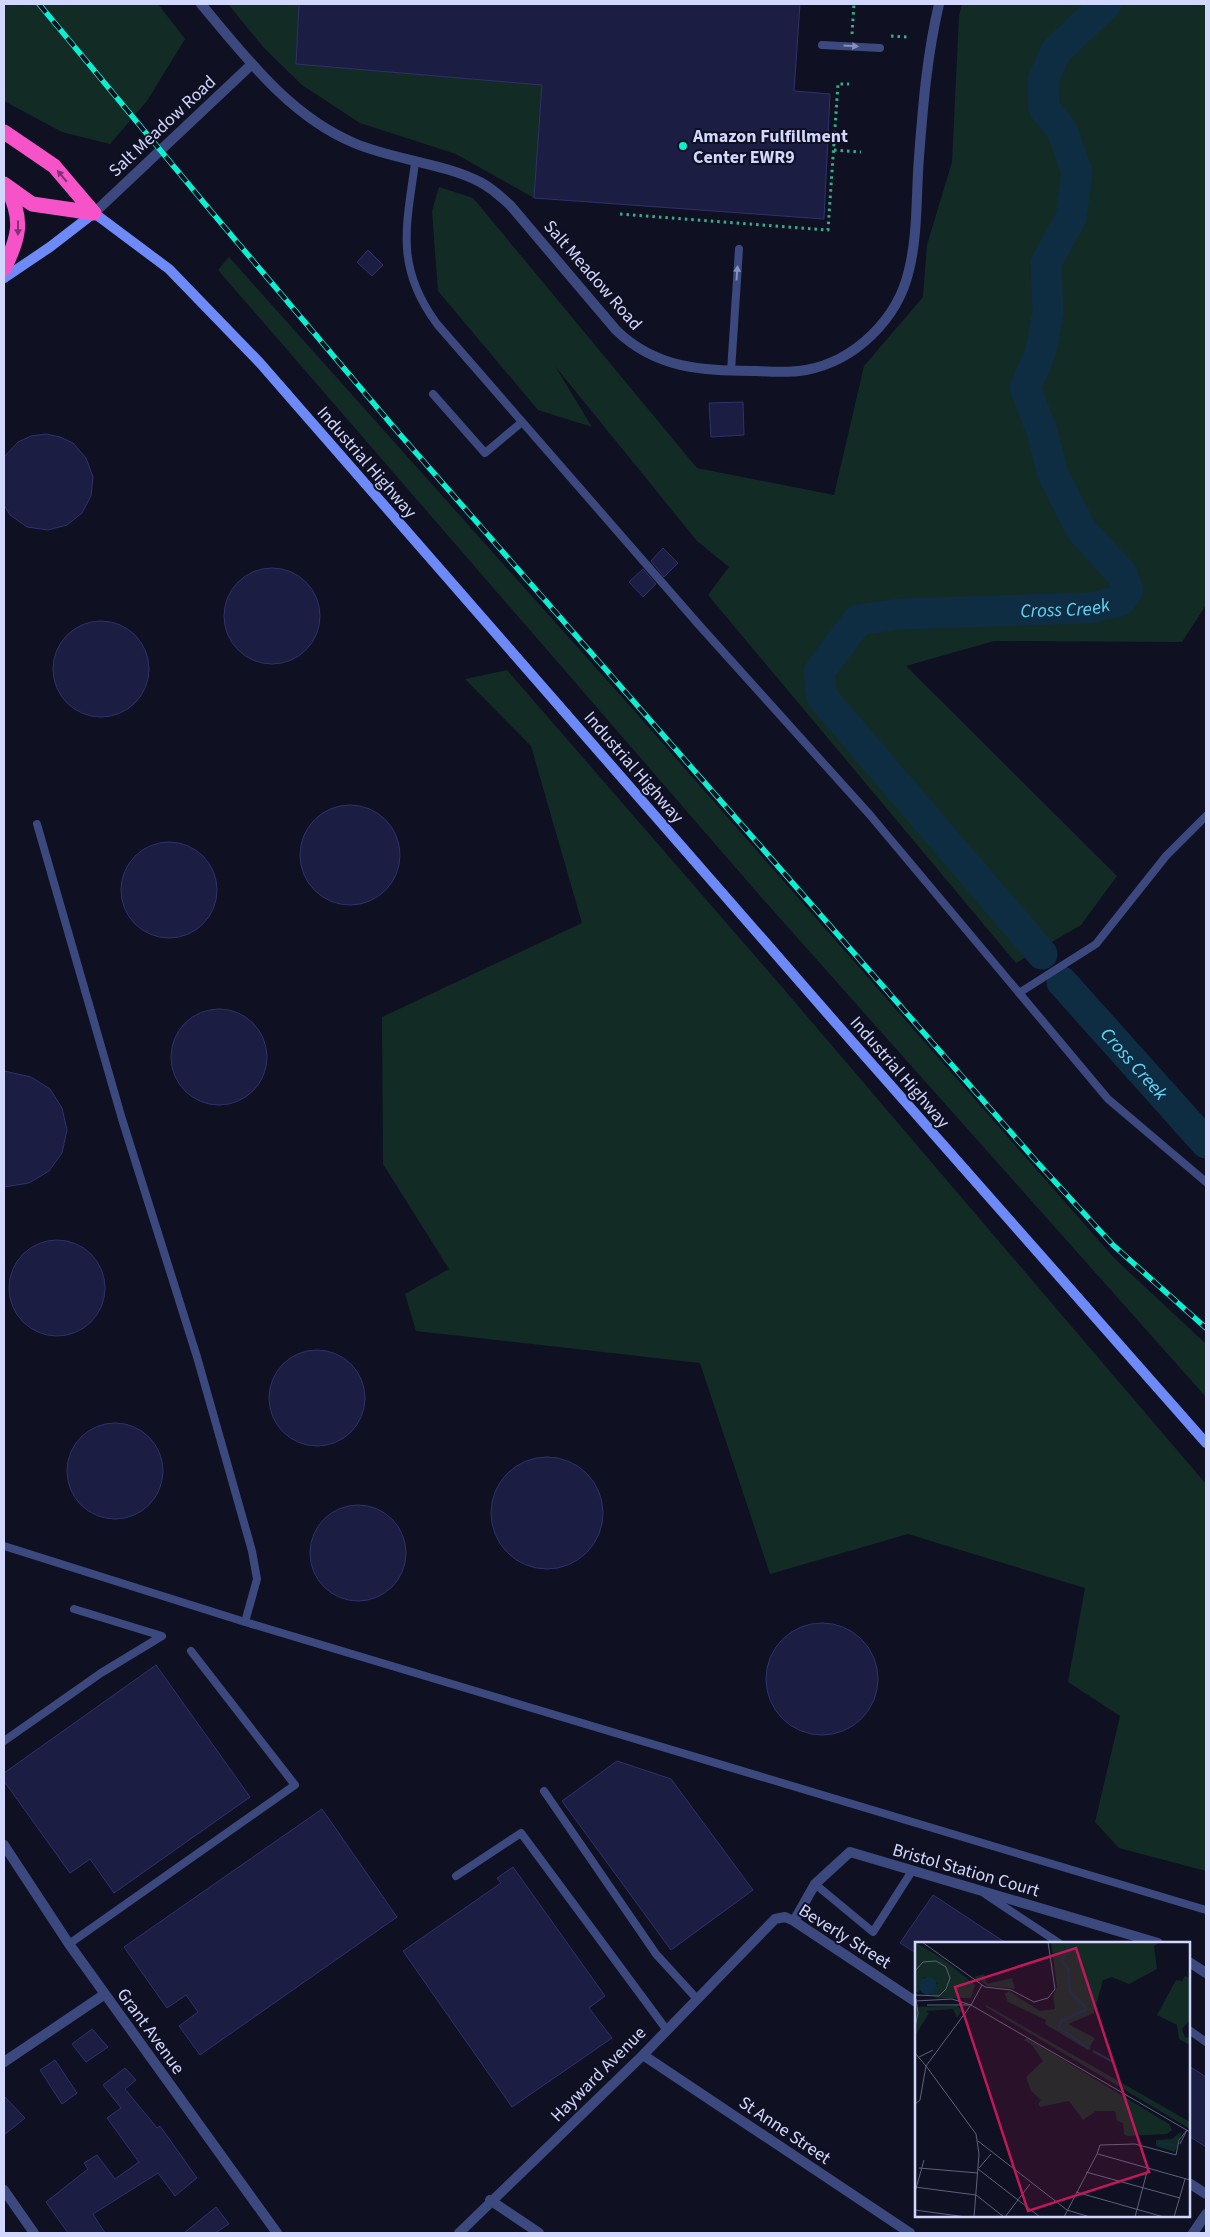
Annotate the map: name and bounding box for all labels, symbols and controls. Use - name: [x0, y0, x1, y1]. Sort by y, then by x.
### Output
- one-way arrow: [844, 43, 860, 51]
- street label: Salt Meadow Road: [103, 70, 222, 183]
- place label: Amazon Fulfillment Center EWR9: [692, 124, 848, 170]
- marker: Amazon Fulfillment Center EWR9: [677, 140, 689, 152]
- one-way arrow: [57, 169, 68, 182]
- street label: Salt Meadow Road: [538, 215, 648, 336]
- one-way arrow: [14, 220, 22, 236]
- one-way arrow: [734, 265, 742, 281]
- street label: Industrial Highway: [311, 401, 423, 524]
- water label: Cross Creek: [1020, 592, 1114, 625]
- street label: Industrial Highway: [578, 706, 690, 829]
- street label: Industrial Highway: [844, 1011, 956, 1134]
- water label: Cross Creek: [1094, 1022, 1174, 1107]
- street label: Bristol Station Court: [889, 1838, 1042, 1903]
- street label: Beverly Street: [794, 1898, 896, 1975]
- inset map: [915, 1942, 1190, 2217]
- street label: Grant Avenue: [111, 1983, 190, 2080]
- street label: Hayward Avenue: [545, 2021, 652, 2128]
- street label: St Anne Street: [734, 2090, 836, 2170]

